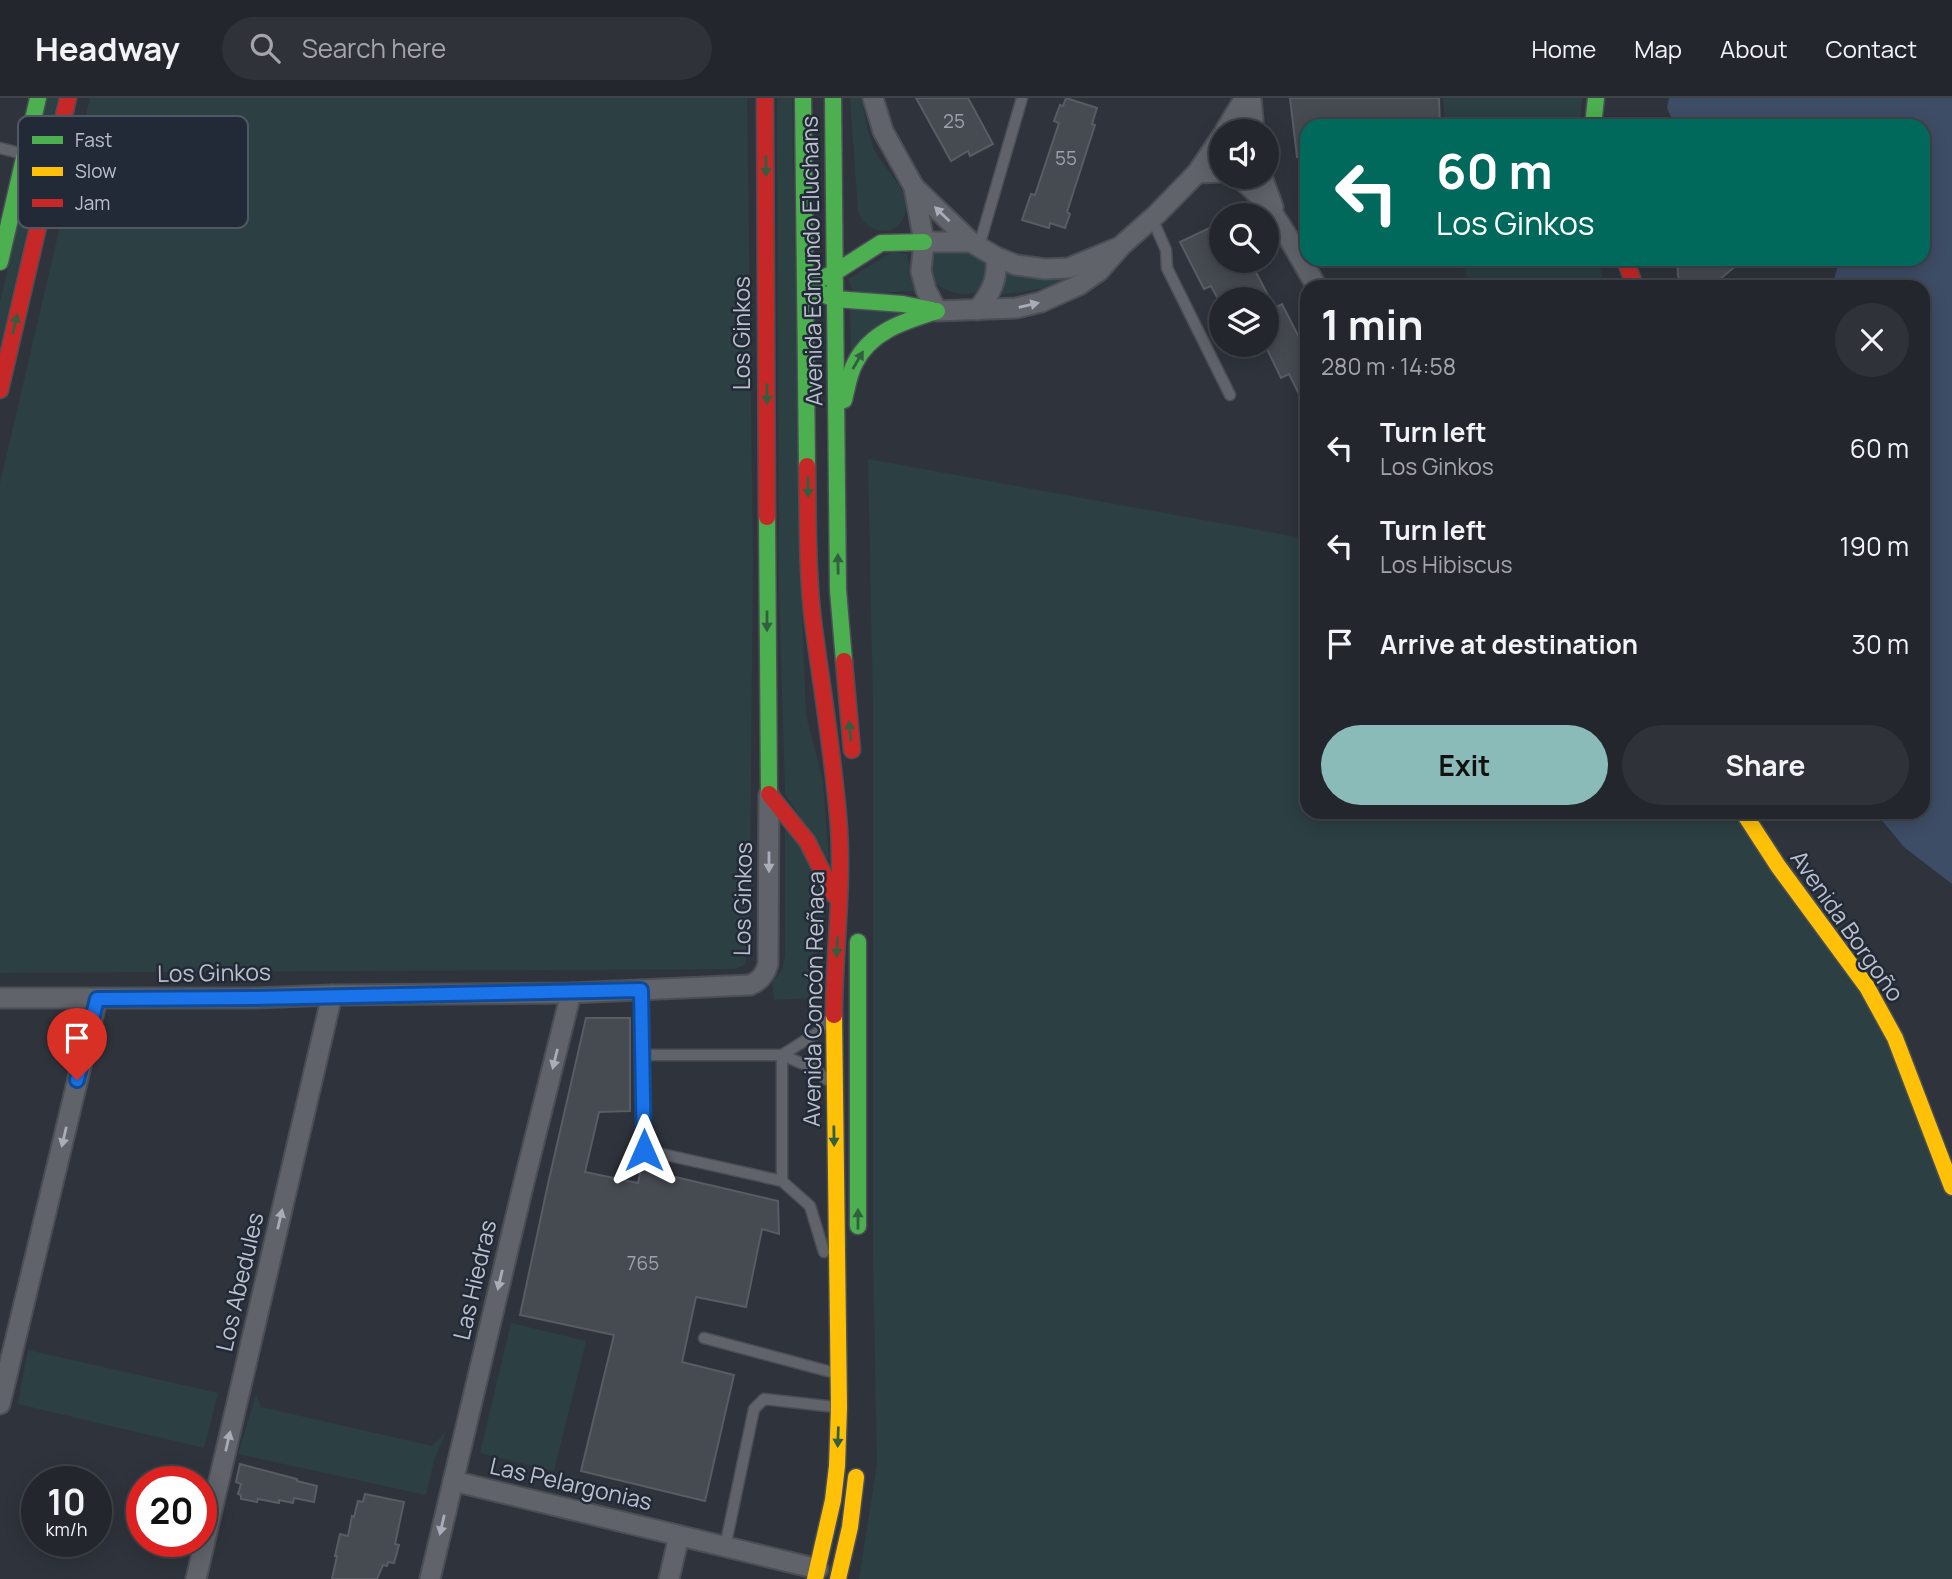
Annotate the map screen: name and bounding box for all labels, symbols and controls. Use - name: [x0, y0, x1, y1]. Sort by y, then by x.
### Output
- search box: [222, 17, 712, 80]
- text: Headway: [35, 26, 180, 71]
- icon: search: [246, 29, 284, 67]
- text: Search here: [302, 30, 446, 66]
- text: Home: [1531, 32, 1596, 65]
- text: Map: [1634, 32, 1682, 65]
- text: About: [1720, 32, 1788, 65]
- text: Contact: [1826, 32, 1917, 65]
- house number: 25: [943, 108, 965, 134]
- legend: [18, 116, 248, 228]
- street label: Avenida Edmundo Eluchans: [792, 116, 830, 406]
- map controls: [1209, 119, 1279, 357]
- button: sound: [1209, 119, 1279, 189]
- text: Fast: [75, 127, 112, 153]
- text: 60 m: [1436, 137, 1553, 204]
- house number: 55: [1055, 145, 1077, 171]
- icon: left: [1321, 147, 1412, 238]
- one-way arrow: [760, 155, 772, 177]
- text: Slow: [75, 158, 117, 184]
- text: Jam: [75, 190, 110, 216]
- text: Los Ginkos: [1436, 201, 1594, 245]
- button: search: [1209, 203, 1279, 273]
- one-way arrow: [934, 206, 951, 223]
- street label: Los Ginkos: [725, 276, 757, 390]
- button: layers: [1209, 287, 1279, 357]
- text: 1 min: [1321, 295, 1424, 353]
- one-way arrow: [1018, 299, 1040, 310]
- button: close: [1835, 303, 1909, 377]
- one-way arrow: [10, 313, 21, 335]
- text: 280 m · 14:58: [1321, 350, 1456, 382]
- one-way arrow: [852, 351, 864, 370]
- one-way arrow: [761, 383, 773, 405]
- text: Turn left: [1380, 414, 1487, 450]
- icon: left: [1321, 429, 1359, 467]
- text: 60 m: [1850, 430, 1909, 466]
- text: Los Ginkos: [1380, 450, 1494, 482]
- one-way arrow: [802, 477, 814, 499]
- text: Turn left: [1380, 512, 1487, 548]
- icon: left: [1321, 527, 1359, 565]
- text: 190 m: [1840, 528, 1909, 564]
- text: Los Hibiscus: [1380, 548, 1513, 580]
- one-way arrow: [832, 553, 844, 575]
- one-way arrow: [761, 610, 773, 632]
- icon: arrive: [1321, 625, 1359, 663]
- text: Arrive at destination: [1380, 626, 1638, 662]
- text: 30 m: [1852, 626, 1909, 662]
- one-way arrow: [844, 719, 855, 741]
- button: Exit: [1321, 725, 1608, 805]
- button: Share: [1622, 725, 1909, 805]
- street label: Los Ginkos: [725, 842, 759, 956]
- street label: Avenida Borgoño: [1784, 843, 1912, 1008]
- one-way arrow: [763, 852, 775, 874]
- street label: Avenida Concón Reñaca: [795, 871, 831, 1127]
- one-way arrow: [831, 936, 842, 958]
- street label: Los Ginkos: [157, 955, 271, 989]
- pin: [47, 1008, 107, 1080]
- icon: arrive: [58, 1019, 96, 1057]
- one-way arrow: [549, 1048, 560, 1070]
- position arrow: [607, 1113, 681, 1187]
- one-way arrow: [829, 1125, 840, 1147]
- one-way arrow: [58, 1126, 69, 1148]
- one-way arrow: [852, 1207, 863, 1229]
- one-way arrow: [275, 1208, 286, 1230]
- street label: Los Abedules: [207, 1209, 271, 1354]
- street label: Las Hiedras: [445, 1217, 503, 1343]
- house number: 765: [627, 1250, 659, 1276]
- one-way arrow: [495, 1269, 506, 1291]
- one-way arrow: [832, 1426, 844, 1448]
- one-way arrow: [223, 1430, 234, 1452]
- street label: Las Pelargonias: [487, 1449, 655, 1517]
- speed limit sign: 20: [126, 1466, 217, 1557]
- text: 10: [47, 1478, 86, 1526]
- one-way arrow: [436, 1514, 447, 1536]
- text: km/h: [46, 1517, 87, 1541]

